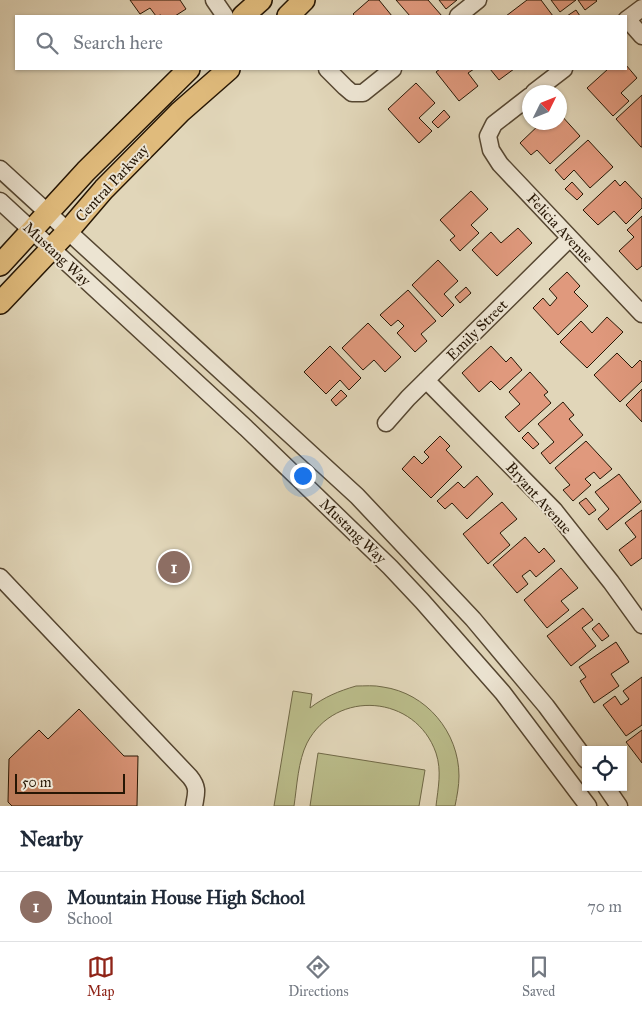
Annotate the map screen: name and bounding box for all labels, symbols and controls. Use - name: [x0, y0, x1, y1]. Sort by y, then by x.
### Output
- search box: [15, 15, 627, 70]
- icon: search: [33, 29, 61, 57]
- text: Search here: [73, 31, 163, 54]
- north arrow: [522, 85, 567, 130]
- street label: Central Parkway: [72, 140, 153, 225]
- street label: Felicia Avenue: [523, 189, 597, 267]
- street label: Mustang Way: [20, 218, 95, 290]
- street label: Emily Street: [443, 295, 512, 364]
- street label: Bryant Avenue: [502, 458, 576, 538]
- your location: [290, 463, 316, 489]
- street label: Mustang Way: [316, 495, 391, 568]
- pin: 1: [158, 548, 190, 586]
- map controls: [582, 746, 627, 791]
- button: locate: [582, 746, 627, 791]
- scale bar: [15, 771, 125, 794]
- text: 50 m: [22, 774, 51, 791]
- text: Nearby: [20, 826, 83, 852]
- text: Mountain House High School: [67, 886, 305, 909]
- text: 1: [33, 897, 39, 916]
- text: 70 m: [587, 897, 622, 916]
- text: School: [67, 909, 112, 928]
- tab: Map: [87, 953, 115, 1000]
- tab: Directions: [288, 953, 349, 1000]
- tab: Saved: [522, 953, 555, 1000]

